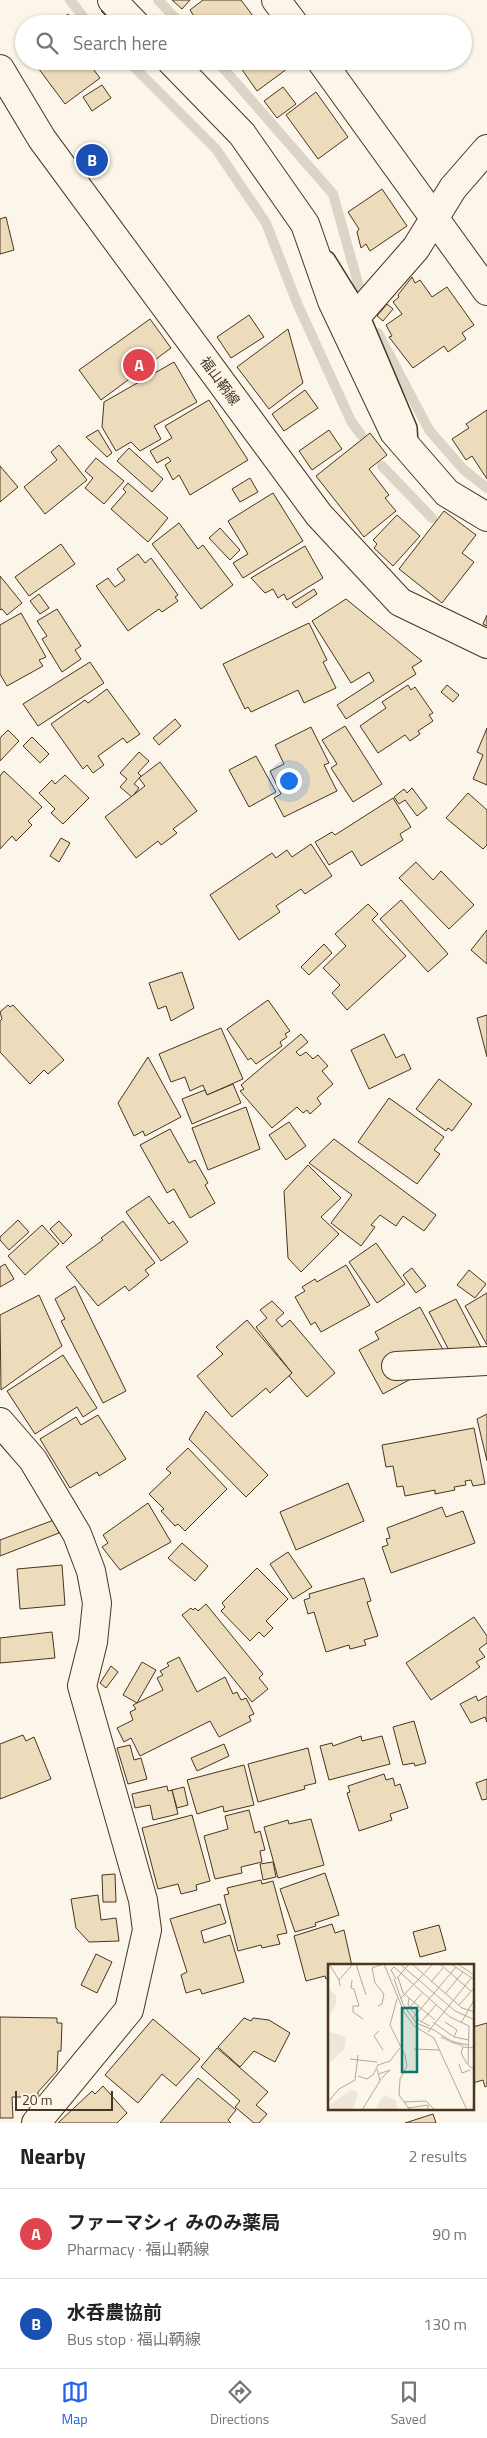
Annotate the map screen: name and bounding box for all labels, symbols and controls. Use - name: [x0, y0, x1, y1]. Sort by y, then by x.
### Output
- search box: [15, 15, 472, 70]
- text: Search here: [73, 28, 167, 57]
- icon: search: [33, 29, 61, 57]
- pin: B: [76, 141, 108, 179]
- pin: A: [123, 346, 155, 384]
- street label: 福山鞆線: [195, 352, 245, 410]
- your location: [276, 768, 302, 794]
- inset map: [328, 1964, 474, 2110]
- scale bar: [15, 2088, 112, 2111]
- text: 20 m: [22, 2089, 52, 2110]
- text: Nearby: [20, 2140, 85, 2172]
- text: 2 results: [408, 2144, 467, 2168]
- text: ファーマシィ みのみ薬局: [67, 2207, 280, 2236]
- text: A: [31, 2222, 41, 2246]
- text: 90 m: [432, 2222, 467, 2246]
- text: Pharmacy · 福山鞆線: [67, 2237, 209, 2261]
- text: 水呑農協前: [67, 2297, 162, 2326]
- text: B: [31, 2312, 41, 2336]
- text: 130 m: [423, 2312, 467, 2336]
- text: Bus stop · 福山鞆線: [67, 2327, 201, 2351]
- tab: Map: [61, 2378, 89, 2429]
- tab: Directions: [210, 2378, 269, 2429]
- tab: Saved: [391, 2378, 426, 2429]

